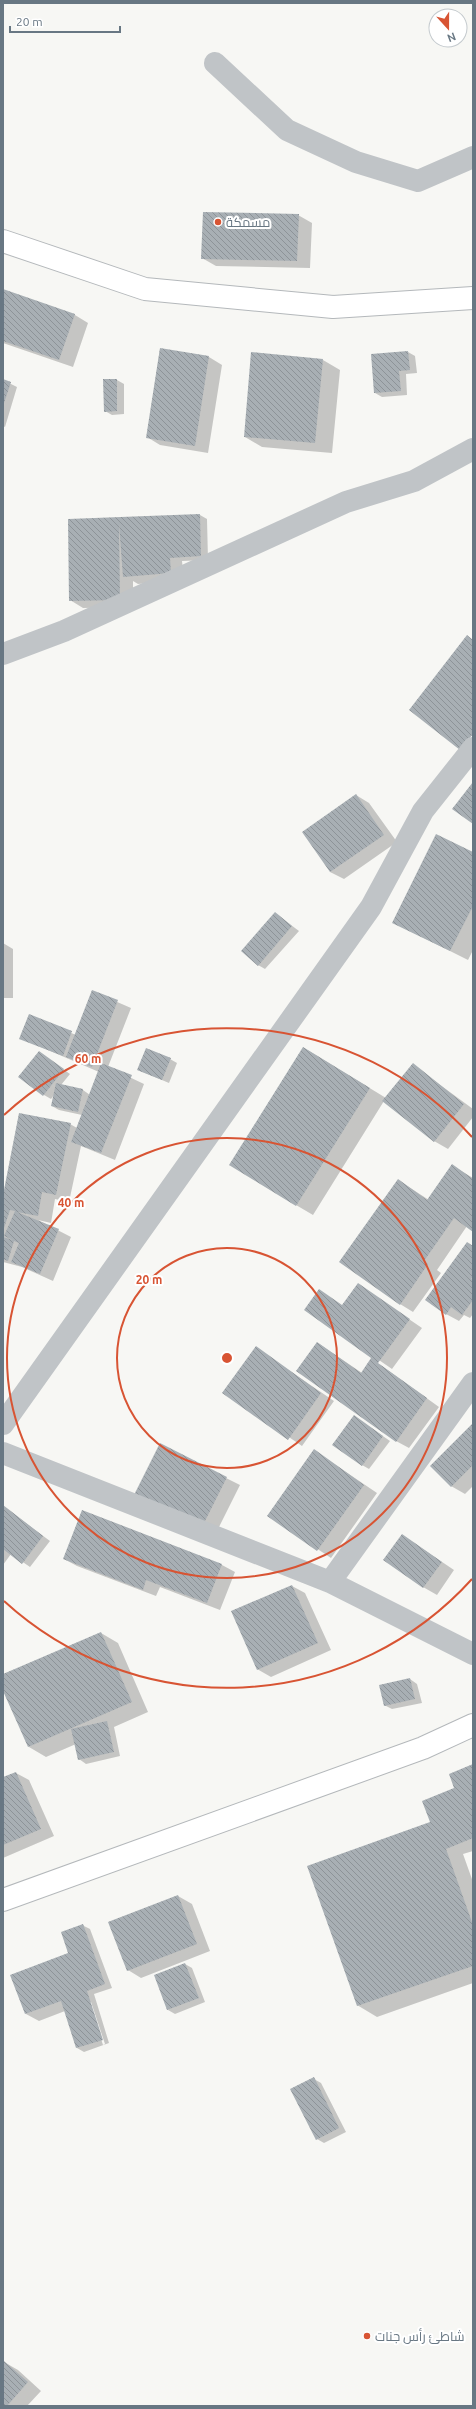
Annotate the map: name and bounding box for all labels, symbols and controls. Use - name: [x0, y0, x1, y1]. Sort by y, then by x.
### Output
- scale bar: [10, 8, 120, 34]
- north arrow: [428, 8, 468, 48]
- text: 20 m: [16, 15, 43, 28]
- text: N: [446, 30, 458, 44]
- place label: مسمكة: [226, 215, 270, 229]
- marker: مسمكة: [213, 217, 223, 227]
- text: 60 m: [75, 1052, 101, 1065]
- text: 40 m: [58, 1196, 84, 1209]
- text: 20 m: [136, 1273, 162, 1286]
- centre of rings: [220, 1351, 234, 1365]
- place label: شاطئ رأس جنات: [375, 2328, 465, 2344]
- marker: شاطئ رأس جنات: [362, 2331, 372, 2341]

